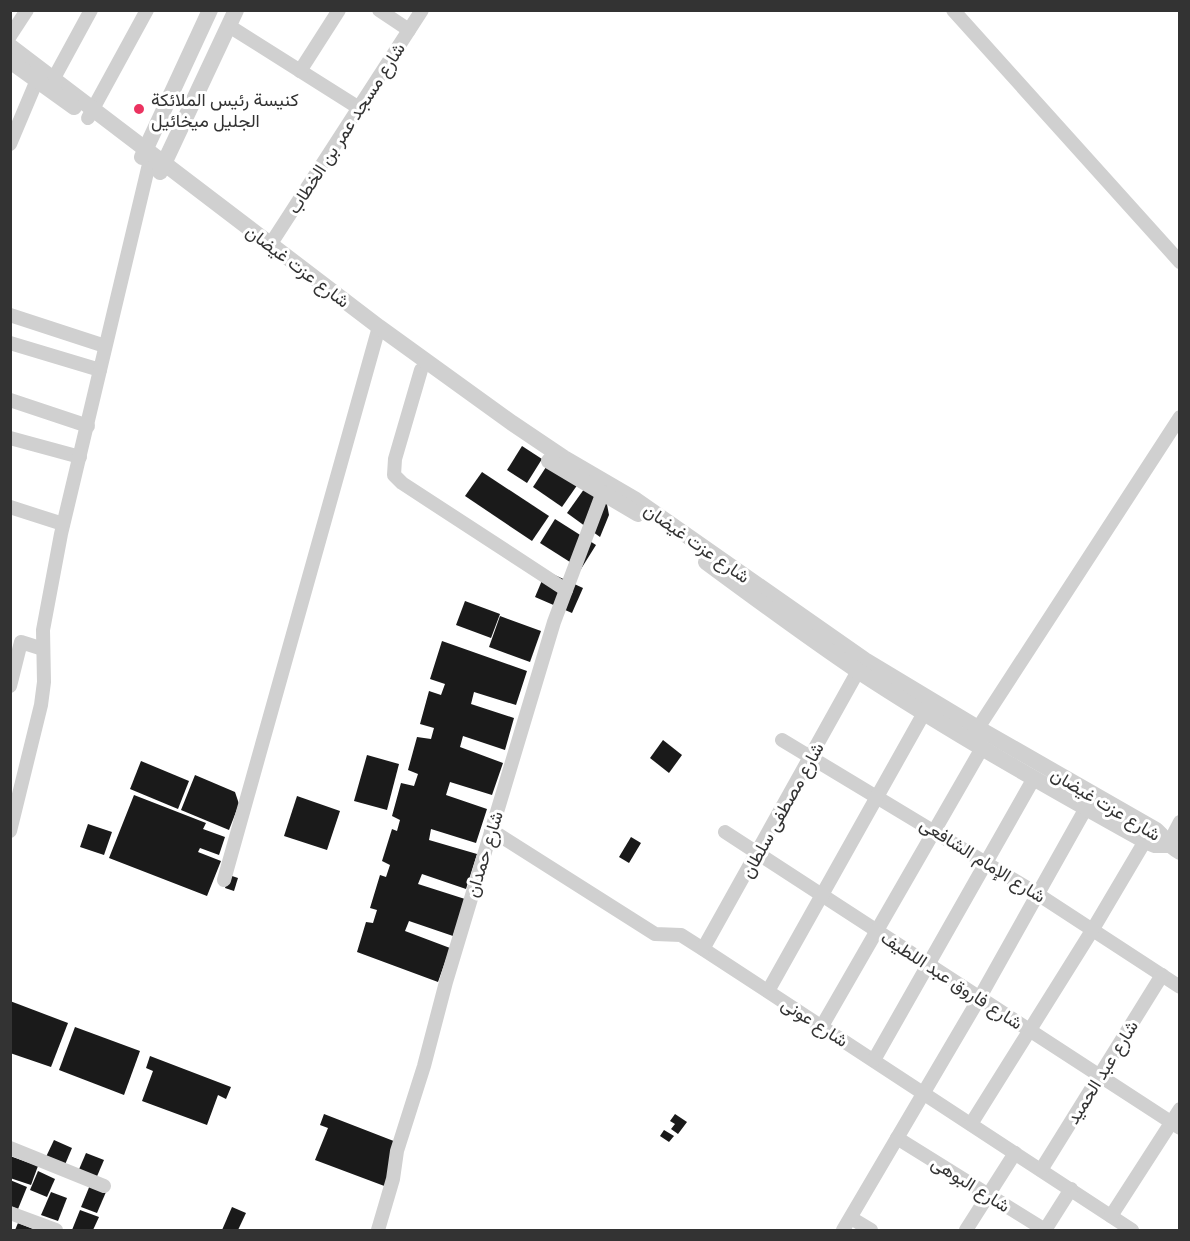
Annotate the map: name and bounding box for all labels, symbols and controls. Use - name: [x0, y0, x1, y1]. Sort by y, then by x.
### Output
- street label: شارع مسجد عمر بن الخطاب: [283, 39, 411, 218]
- place label: كنيسة رئيس الملائكة الجليل ميخائيل: [151, 89, 299, 132]
- marker: كنيسة رئيس الملائكة الجليل ميخائيل: [132, 102, 146, 116]
- street label: شارع عزت غيضان: [241, 220, 354, 313]
- street label: شارع عزت غيضان: [639, 499, 754, 589]
- street label: شارع مصطفى سلطان: [736, 739, 830, 882]
- street label: شارع عزت غيضان: [1046, 763, 1165, 847]
- street label: شارع حمدان: [461, 808, 509, 900]
- street label: شارع الإمام الشافعى: [915, 813, 1050, 909]
- street label: شارع فاروق عبد اللطيف: [876, 926, 1027, 1035]
- street label: شارع عونى: [777, 993, 852, 1053]
- street label: شارع عبد الحميد: [1062, 1016, 1144, 1129]
- street label: شارع البوهى: [927, 1152, 1014, 1218]

